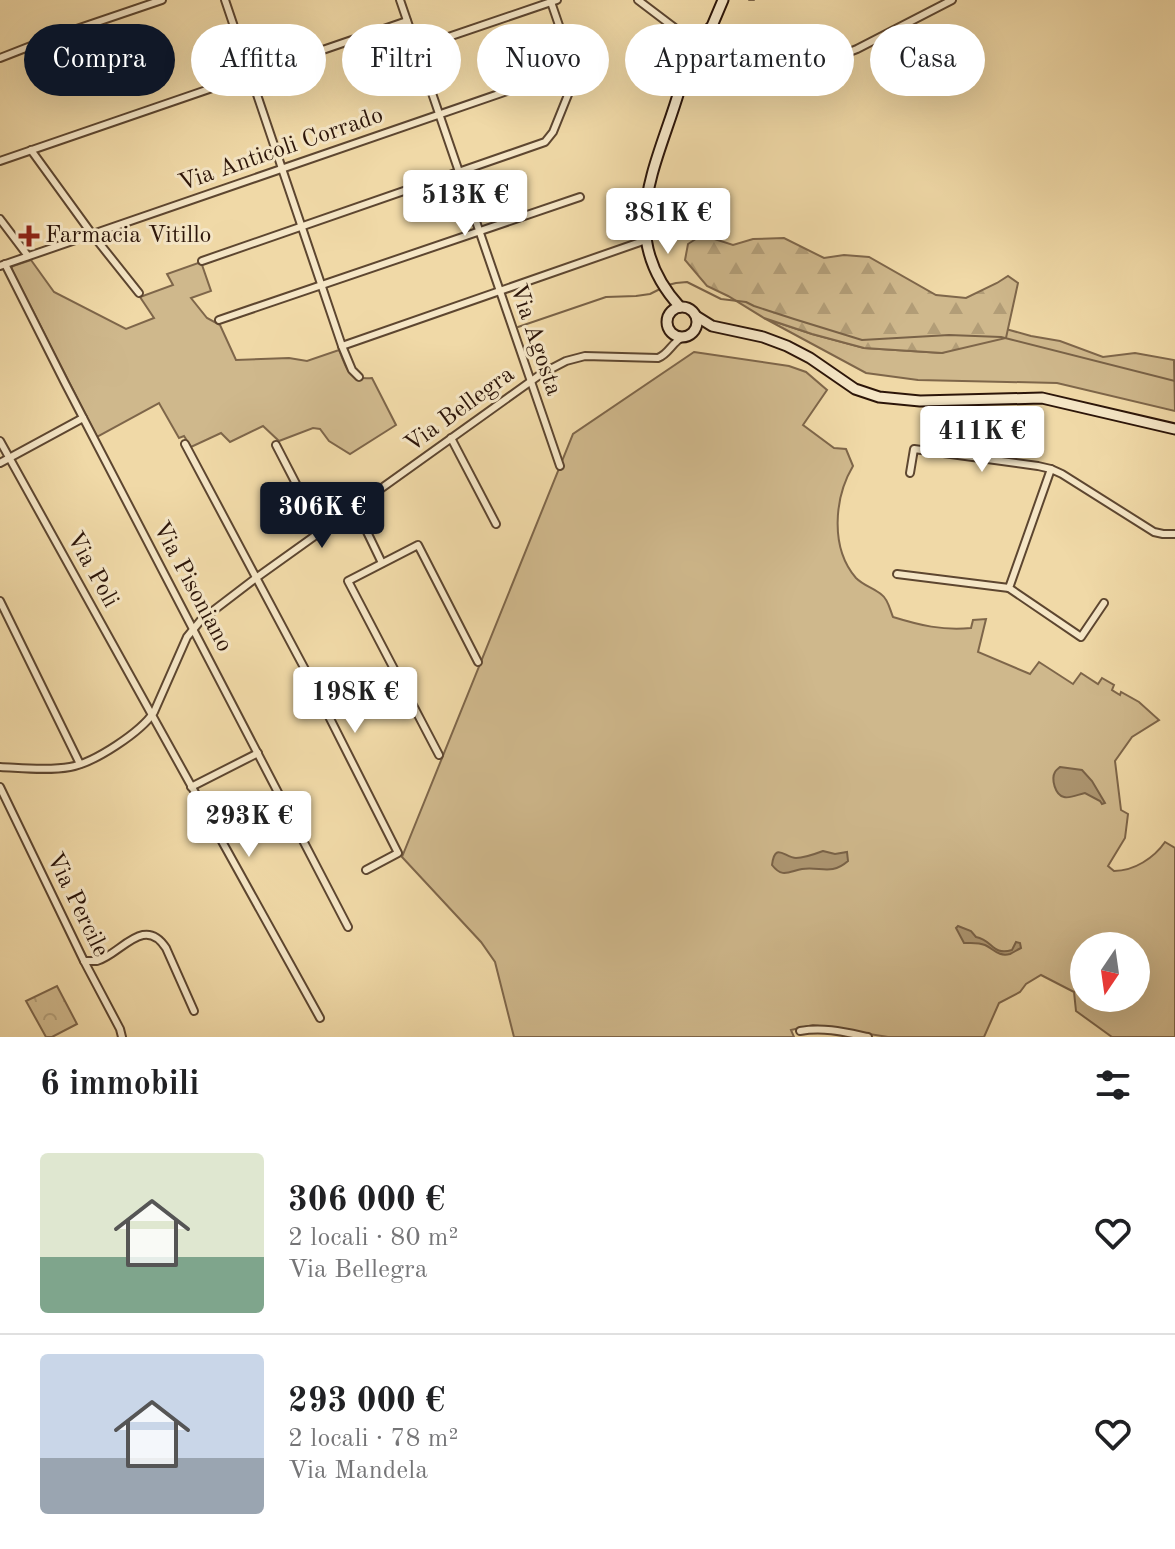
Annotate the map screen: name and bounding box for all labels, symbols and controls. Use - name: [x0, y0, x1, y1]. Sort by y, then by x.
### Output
- chip: Compra: [24, 24, 175, 96]
- chip: Affitta: [191, 24, 326, 96]
- chip: Filtri: [342, 24, 461, 96]
- chip: Nuovo: [477, 24, 609, 96]
- chip: Appartamento: [625, 24, 854, 96]
- chip: Casa: [870, 24, 985, 96]
- street label: Via Anticoli Corrado: [176, 104, 386, 196]
- pin: 513K €: [400, 170, 530, 238]
- text: 513K €: [421, 183, 509, 209]
- pin: 381K €: [603, 188, 733, 256]
- text: 381K €: [624, 201, 712, 227]
- place label: Farmacia Vitillo: [45, 224, 212, 248]
- marker: Farmacia Vitillo: [20, 227, 38, 245]
- street label: Via Agosta: [505, 281, 565, 399]
- street label: Via Bellegra: [401, 362, 519, 458]
- pin: 411K €: [917, 406, 1047, 474]
- text: 411K €: [938, 419, 1026, 445]
- pin: 306K €: [257, 482, 387, 550]
- text: 306K €: [278, 495, 366, 521]
- street label: Via Pisoniano: [148, 518, 236, 656]
- street label: Via Poli: [62, 528, 122, 612]
- pin: 198K €: [290, 667, 420, 735]
- text: 198K €: [311, 680, 399, 706]
- pin: 293K €: [184, 791, 314, 859]
- text: 293K €: [205, 804, 293, 830]
- street label: Via Percile: [41, 849, 113, 961]
- north arrow: [1070, 932, 1150, 1012]
- map controls: [1070, 932, 1150, 1012]
- icon: filters: [1091, 1063, 1135, 1107]
- text: 6 immobili: [40, 1068, 199, 1102]
- text: 306 000 €: [288, 1184, 445, 1218]
- icon: home: [104, 1185, 200, 1281]
- icon: heart: [1091, 1211, 1135, 1255]
- text: 2 locali · 80 m²: [288, 1225, 458, 1251]
- text: Via Bellegra: [288, 1257, 428, 1283]
- text: 293 000 €: [288, 1385, 445, 1419]
- icon: home: [104, 1386, 200, 1482]
- icon: heart: [1091, 1412, 1135, 1456]
- text: 2 locali · 78 m²: [288, 1426, 458, 1452]
- text: Via Mandela: [288, 1458, 428, 1484]

